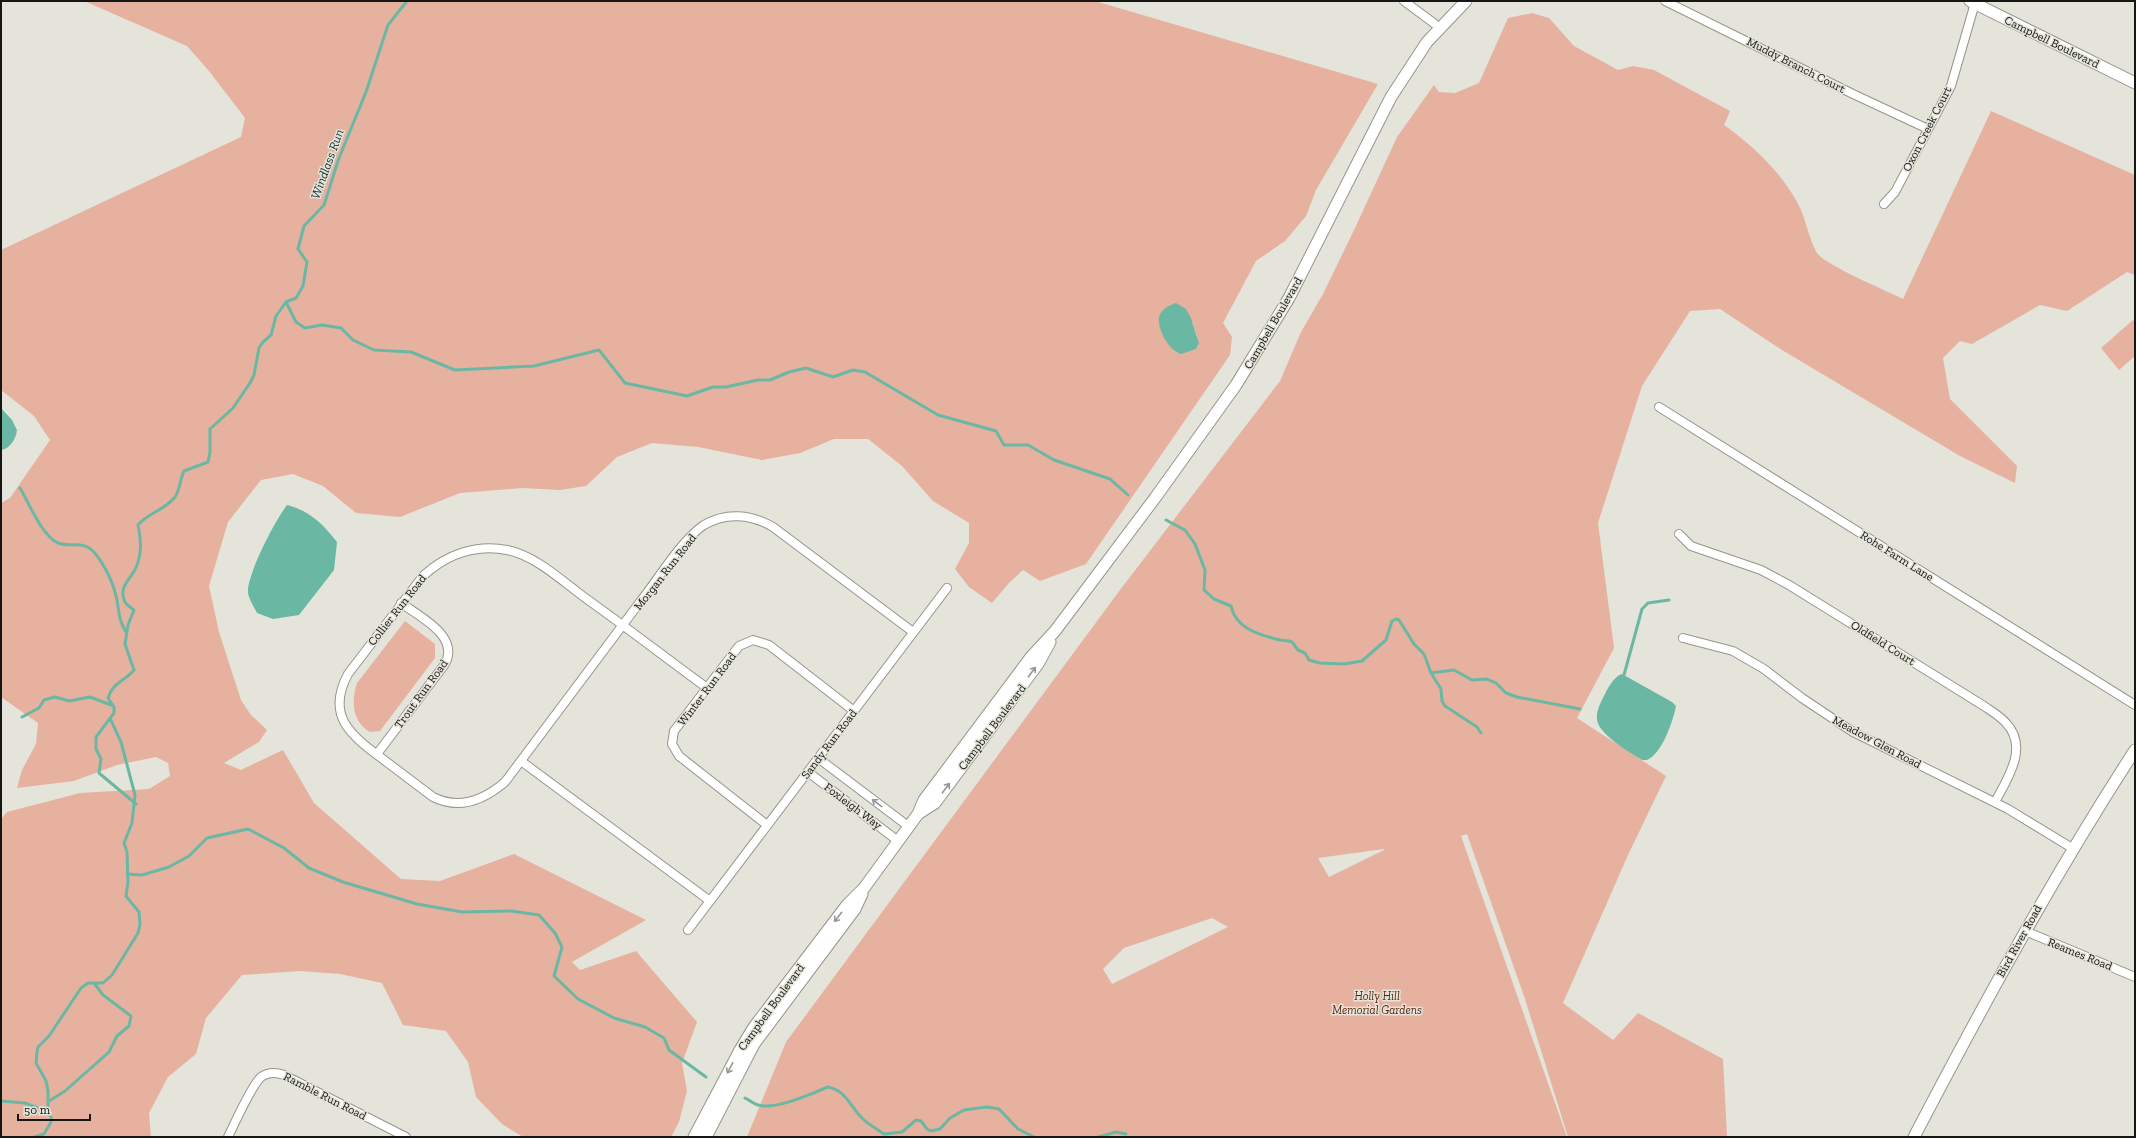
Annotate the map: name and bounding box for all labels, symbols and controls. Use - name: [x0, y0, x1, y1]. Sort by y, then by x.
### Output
- street label: Campbell Boulevard: [2002, 13, 2102, 71]
- street label: Muddy Branch Court: [1744, 34, 1848, 96]
- street label: Oxon Creek Court: [1900, 84, 1955, 174]
- water label: Windlass Run: [307, 127, 347, 201]
- street label: Campbell Boulevard: [1241, 274, 1305, 372]
- street label: Rohe Farm Lane: [1858, 528, 1937, 584]
- street label: Morgan Run Road: [631, 531, 699, 613]
- street label: Collier Run Road: [365, 571, 429, 648]
- street label: Oldfield Court: [1848, 618, 1918, 669]
- street label: Winter Run Road: [675, 649, 739, 729]
- street label: Trout Run Road: [391, 656, 451, 731]
- one-way arrow: [1028, 667, 1037, 678]
- street label: Campbell Boulevard: [955, 681, 1029, 773]
- street label: Sandy Run Road: [798, 706, 860, 782]
- street label: Meadow Glen Road: [1830, 713, 1924, 771]
- street label: Foxleigh Way: [821, 780, 885, 833]
- one-way arrow: [942, 782, 950, 793]
- one-way arrow: [872, 799, 883, 807]
- street label: Bird River Road: [1993, 902, 2045, 980]
- one-way arrow: [834, 911, 842, 922]
- street label: Reames Road: [2046, 935, 2115, 973]
- street label: Campbell Boulevard: [735, 961, 807, 1053]
- park label: Holly Hill Memorial Gardens: [1332, 989, 1422, 1017]
- one-way arrow: [726, 1062, 733, 1074]
- street label: Ramble Run Road: [281, 1069, 369, 1123]
- scale bar: [18, 1096, 90, 1122]
- text: 50 m: [24, 1103, 51, 1117]

